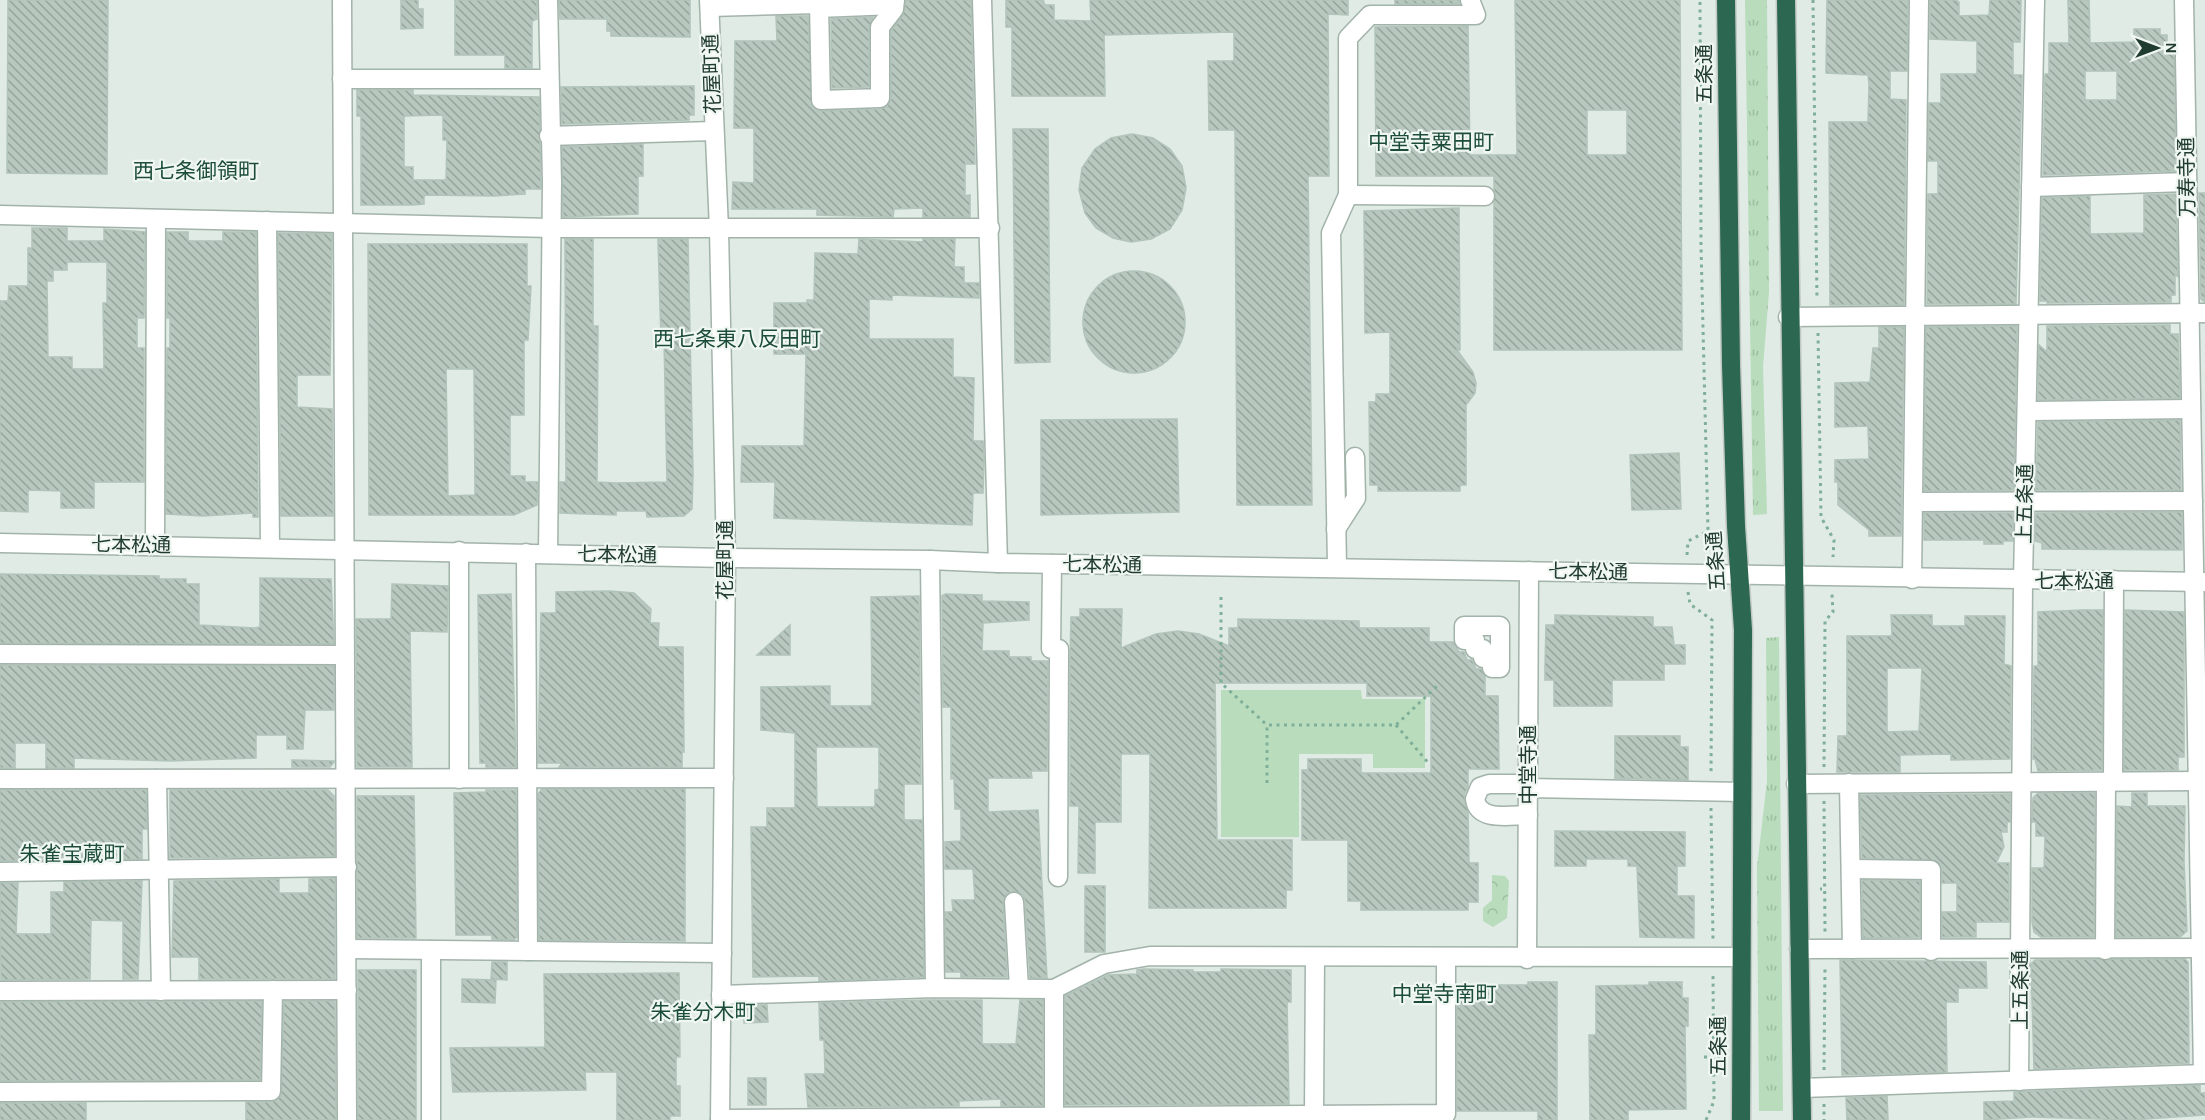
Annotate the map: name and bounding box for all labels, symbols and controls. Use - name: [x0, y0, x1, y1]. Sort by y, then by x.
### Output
- north arrow: [2127, 18, 2187, 78]
- street label: 花屋町通: [699, 34, 725, 114]
- text: N: [2162, 42, 2181, 54]
- street label: 五条通: [1693, 44, 1716, 104]
- district label: 中堂寺粟田町: [1368, 130, 1494, 154]
- street label: 万寿寺通: [2175, 137, 2199, 217]
- district label: 西七条御領町: [133, 159, 259, 183]
- district label: 西七条東八反田町: [653, 327, 821, 351]
- street label: 上五条通: [2013, 464, 2037, 544]
- street label: 花屋町通: [714, 520, 737, 600]
- street label: 五条通: [1702, 530, 1730, 592]
- street label: 七本松通: [91, 533, 171, 557]
- street label: 七本松通: [577, 543, 657, 567]
- street label: 七本松通: [1062, 553, 1142, 577]
- street label: 七本松通: [1548, 560, 1628, 584]
- street label: 七本松通: [2034, 570, 2114, 593]
- street label: 中堂寺通: [1517, 725, 1540, 805]
- district label: 朱雀宝蔵町: [20, 842, 125, 866]
- street label: 上五条通: [2009, 950, 2032, 1030]
- district label: 中堂寺南町: [1392, 982, 1497, 1006]
- district label: 朱雀分木町: [651, 1000, 756, 1024]
- street label: 五条通: [1707, 1016, 1730, 1076]

